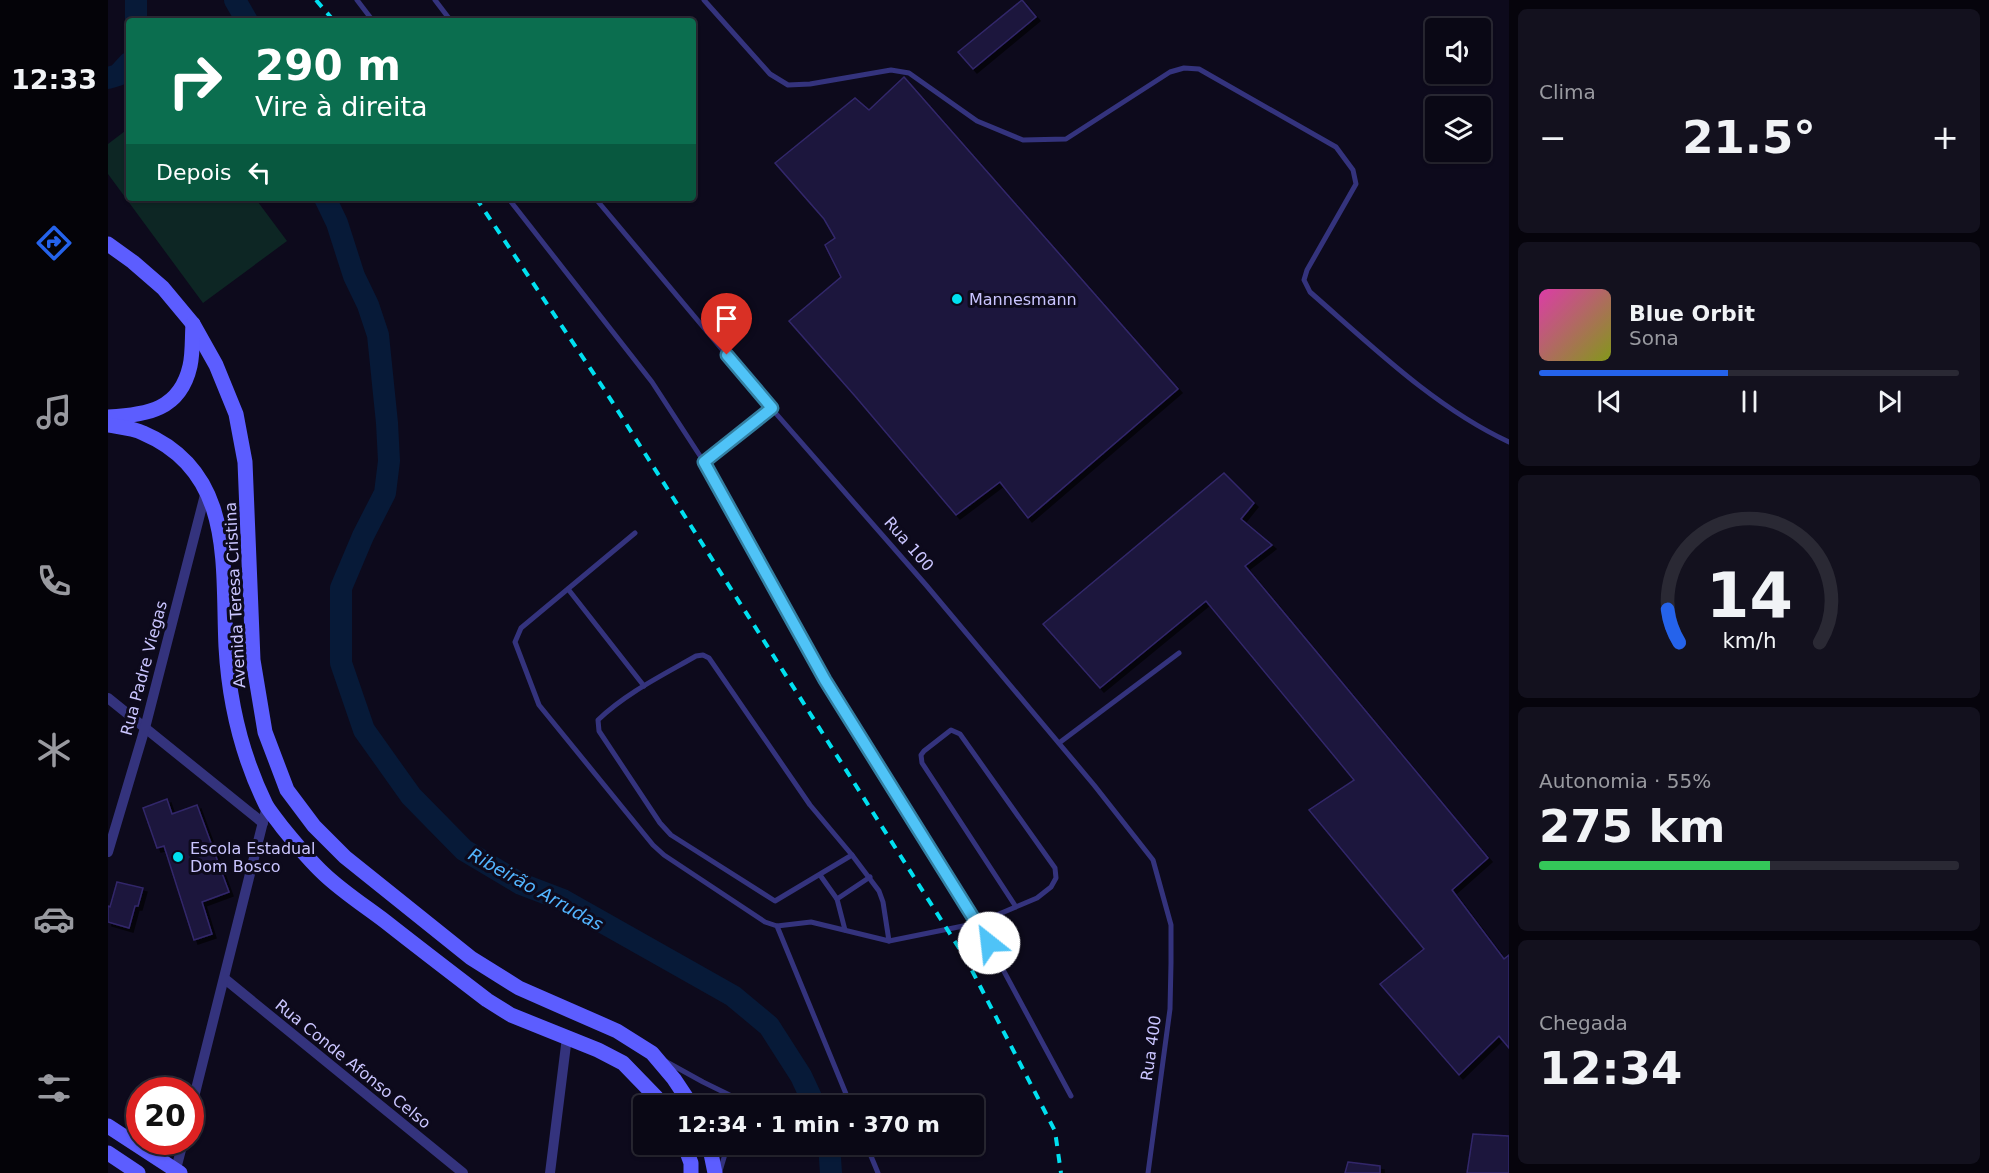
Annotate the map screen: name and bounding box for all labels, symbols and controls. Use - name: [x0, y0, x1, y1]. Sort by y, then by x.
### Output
- map controls: [1425, 18, 1491, 162]
- button: sound: [1425, 18, 1491, 84]
- text: 290 m: [255, 41, 401, 90]
- icon: right: [156, 42, 234, 120]
- text: 12:33: [11, 64, 97, 95]
- text: Clima: [1539, 80, 1596, 104]
- text: Vire à direita: [255, 91, 428, 122]
- button: layers: [1425, 96, 1491, 162]
- text: 21.5°: [1682, 111, 1816, 164]
- text: −: [1539, 118, 1567, 157]
- text: +: [1931, 118, 1959, 157]
- icon: left: [243, 156, 276, 189]
- text: Depois: [156, 160, 231, 185]
- icon: directions: [33, 222, 75, 264]
- place label: Mannesmann: [969, 290, 1077, 309]
- marker: Mannesmann: [950, 292, 964, 306]
- pin: [701, 293, 752, 355]
- text: Blue Orbit: [1629, 301, 1755, 326]
- icon: arrive: [710, 302, 743, 335]
- text: Sona: [1629, 326, 1679, 350]
- icon: previous: [1593, 385, 1626, 418]
- icon: pause: [1733, 385, 1766, 418]
- icon: next: [1873, 385, 1906, 418]
- icon: music: [33, 391, 75, 433]
- street label: Avenida Teresa Cristina: [221, 501, 249, 689]
- street label: Rua 100: [880, 513, 938, 575]
- icon: phone: [33, 560, 75, 602]
- text: 14: [1706, 560, 1792, 633]
- street label: Rua Padre Viegas: [117, 599, 171, 737]
- text: km/h: [1722, 629, 1776, 654]
- icon: climate: [33, 729, 75, 771]
- text: Autonomia · 55%: [1539, 769, 1711, 793]
- text: 275 km: [1539, 800, 1725, 853]
- place label: Escola Estadual Dom Bosco: [190, 839, 315, 876]
- water label: Ribeirão Arrudas: [465, 843, 607, 935]
- marker: Escola Estadual Dom Bosco: [171, 850, 185, 864]
- icon: car: [33, 898, 75, 940]
- position arrow: [957, 911, 1021, 975]
- street label: Rua Conde Afonso Celso: [271, 995, 435, 1133]
- text: Chegada: [1539, 1011, 1628, 1035]
- street label: Rua 400: [1137, 1014, 1165, 1082]
- text: 12:34: [1539, 1042, 1682, 1095]
- icon: filters: [33, 1067, 75, 1109]
- speed limit sign: 20: [126, 1077, 204, 1155]
- text: 12:34 · 1 min · 370 m: [677, 1112, 940, 1137]

